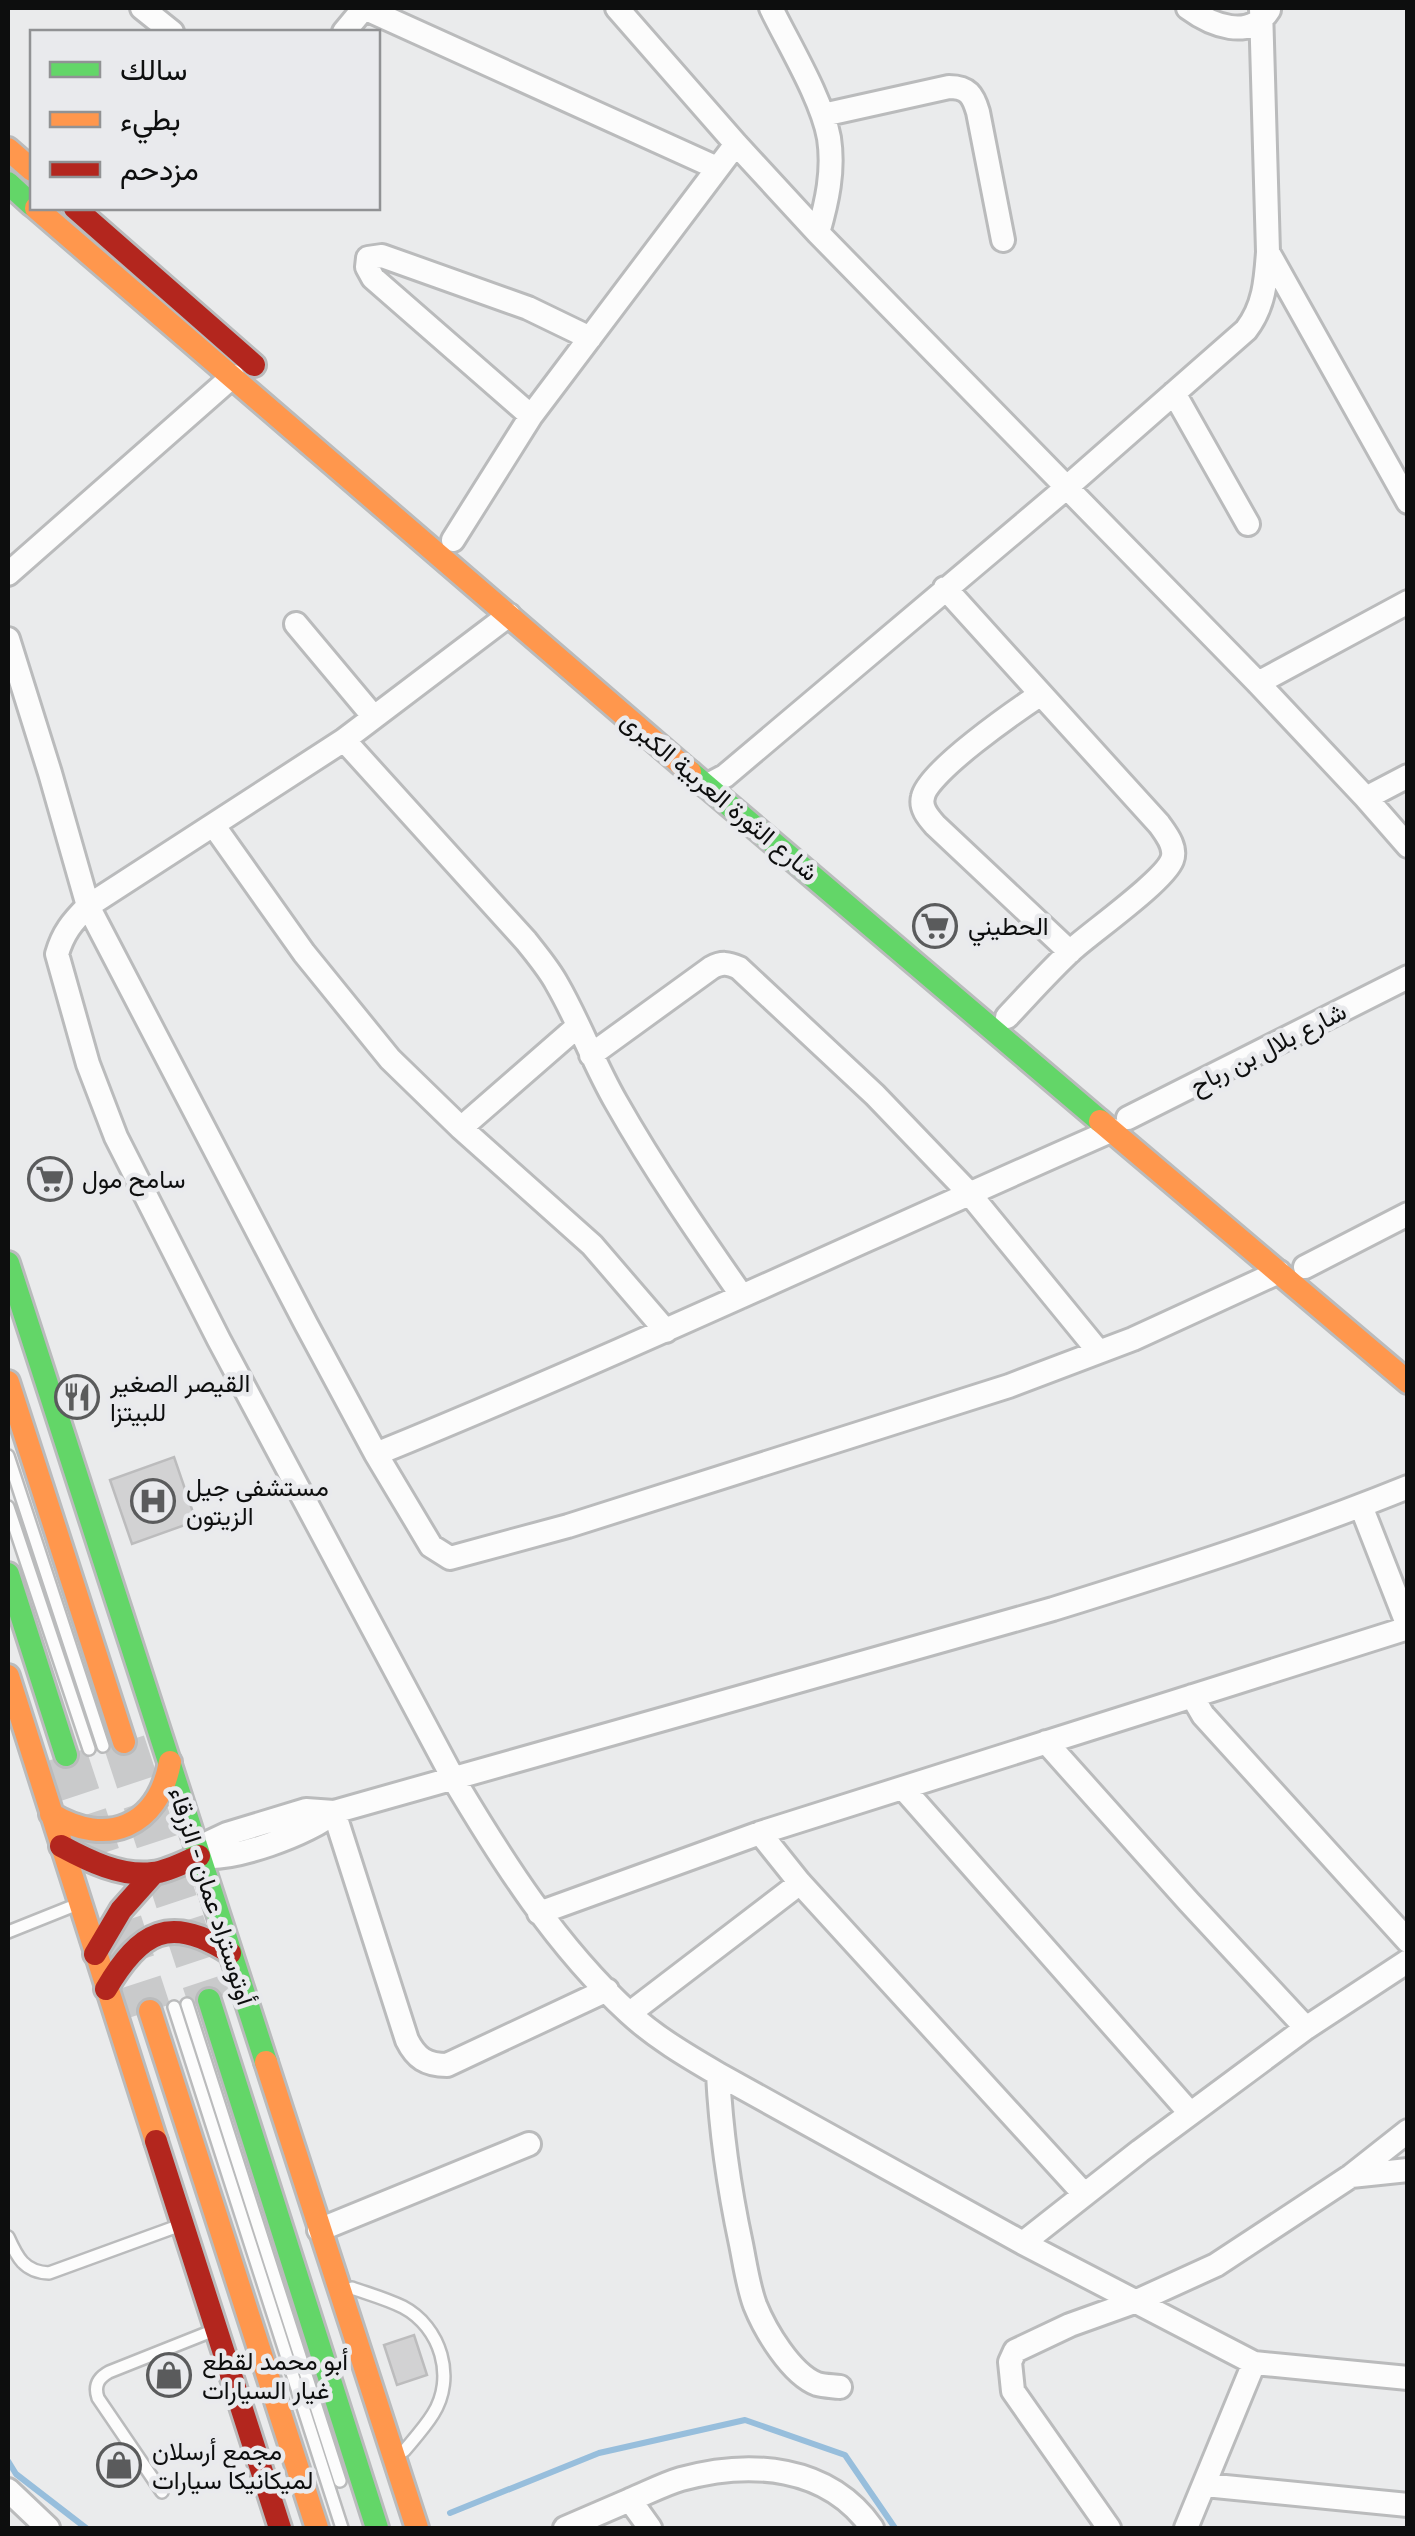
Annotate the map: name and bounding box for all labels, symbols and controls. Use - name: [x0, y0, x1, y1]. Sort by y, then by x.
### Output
- legend: [30, 30, 380, 210]
- text: سالك: [120, 51, 187, 88]
- text: بطيء: [120, 101, 181, 144]
- text: مزدحم: [120, 151, 199, 189]
- street label: شارع الثورة العربية الكبرى: [614, 705, 824, 889]
- supermarket icon: الحطيني: [912, 903, 958, 949]
- place label: الحطيني: [968, 911, 1049, 947]
- street label: شارع بلال بن رباح: [1185, 996, 1352, 1102]
- supermarket icon: سامح مول: [27, 1156, 73, 1202]
- place label: سامح مول: [82, 1164, 185, 1197]
- place label: القيصر الصغير للبيتزا: [109, 1368, 250, 1428]
- restaurant icon: القيصر الصغير للبيتزا: [54, 1374, 100, 1420]
- place label: مستشفى جيل الزيتون: [186, 1472, 329, 1532]
- hospital icon: مستشفى جيل الزيتون: [130, 1478, 176, 1524]
- street label: أوتوستراد عمان - الزرقاء: [162, 1783, 261, 2009]
- place label: أبو محمد لقطع غيار السيارات: [202, 2346, 348, 2406]
- shop icon: أبو محمد لقطع غيار السيارات: [146, 2352, 192, 2398]
- place label: مجمع أرسلان لميكانيكا سيارات: [152, 2436, 313, 2496]
- shop icon: مجمع أرسلان لميكانيكا سيارات: [96, 2442, 142, 2488]

